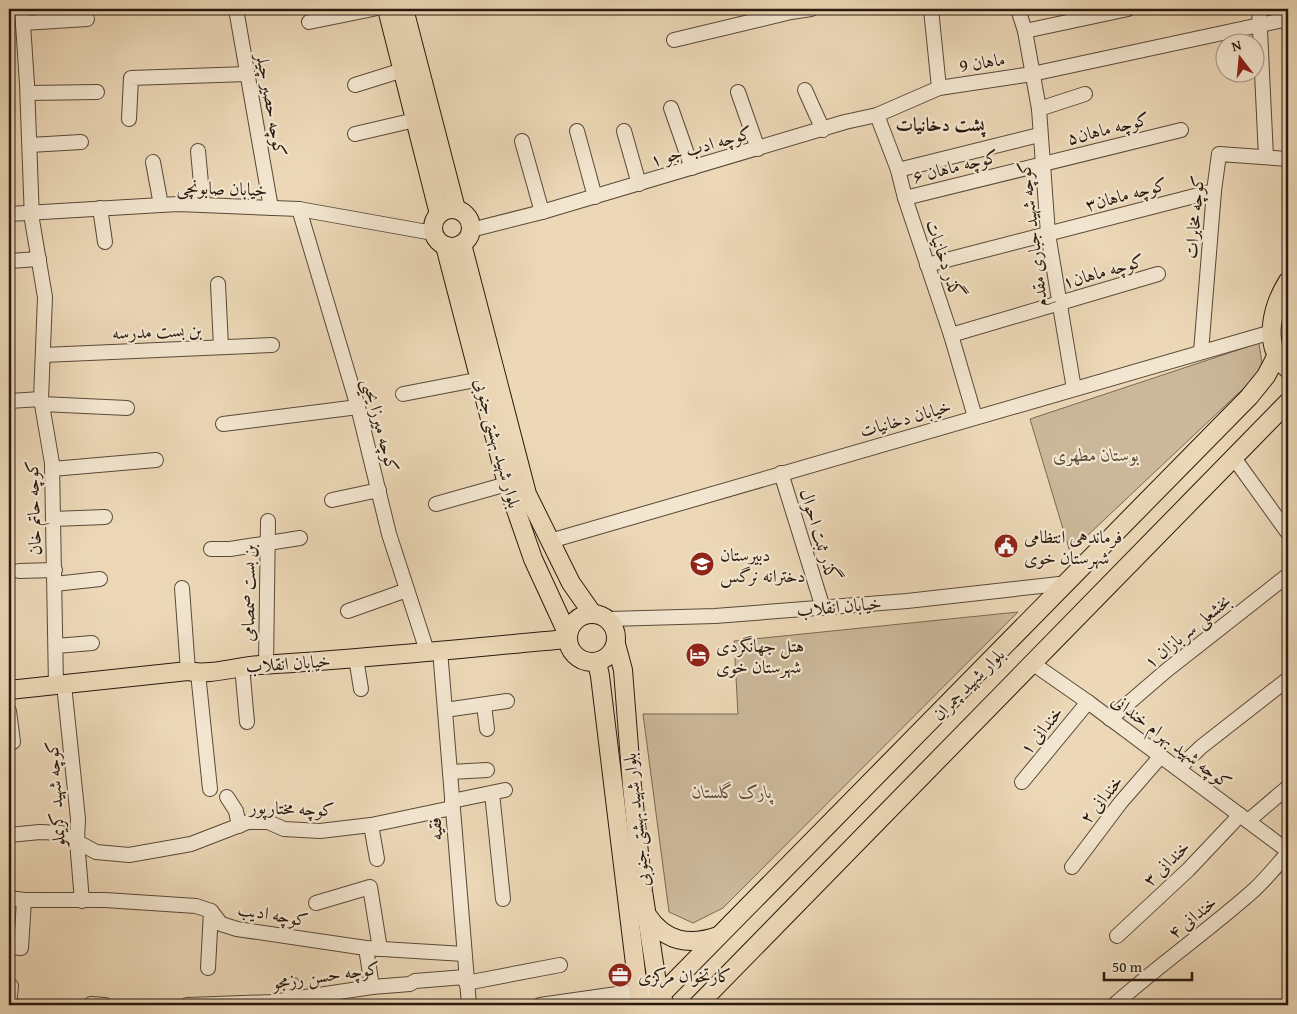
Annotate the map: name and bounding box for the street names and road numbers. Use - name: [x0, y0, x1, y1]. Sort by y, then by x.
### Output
- street label: ماهان 9: [957, 45, 1007, 79]
- street label: کوچه حصیر چیلر: [249, 49, 294, 159]
- street label: کوچه ماهان۵: [1064, 105, 1152, 151]
- street label: کوچه ادب جو ۱: [647, 119, 755, 173]
- street label: کوچه ماهان ۶: [909, 142, 1001, 190]
- street label: کوچه شهید جباری مقدم: [1010, 159, 1057, 308]
- street label: کوچه ماهان۳: [1082, 170, 1170, 218]
- street label: خیابان صابونچی: [176, 173, 268, 203]
- street label: کوچه مخابرات: [1177, 174, 1211, 260]
- street label: گذر دخانیات: [919, 216, 971, 302]
- street label: کوچه ماهان۱: [1059, 246, 1147, 296]
- street label: بن بست مدرسه: [112, 316, 203, 346]
- street label: کوچه میرزا یحیی: [354, 375, 407, 476]
- street label: بلوار شهید بهشتی جنوبی: [468, 375, 528, 511]
- street label: خیابان دخانیات: [856, 392, 954, 444]
- street label: کوچه حاتم خان: [18, 460, 51, 556]
- street label: گذر ثبت احوال: [793, 485, 847, 585]
- street label: بن بست صمصامی: [234, 543, 262, 642]
- street label: بخشعلی سربازان ۱: [1138, 587, 1236, 675]
- street label: خیابان انقلاب: [795, 589, 883, 623]
- street label: بلوار شهید چمران: [925, 641, 1011, 727]
- street label: خیابان انقلاب: [244, 647, 332, 679]
- street label: کوچه شهید بهرام خندانی: [1104, 687, 1238, 798]
- street label: خندانی ۱: [1013, 700, 1069, 760]
- street label: کوچه شهید کریملو: [38, 740, 72, 850]
- street label: بلوار شهید بهشتی جنوبی: [616, 752, 656, 888]
- street label: خندانی ۲: [1073, 769, 1129, 829]
- street label: کوچه مختارپور: [247, 793, 335, 823]
- street label: فقیه: [421, 816, 449, 842]
- street label: خندانی ۳: [1136, 834, 1196, 892]
- street label: خندانی ۴: [1162, 889, 1222, 945]
- street label: کوچه ادیب: [236, 895, 310, 933]
- street label: کوچه حسن رزمجو: [269, 954, 381, 996]

